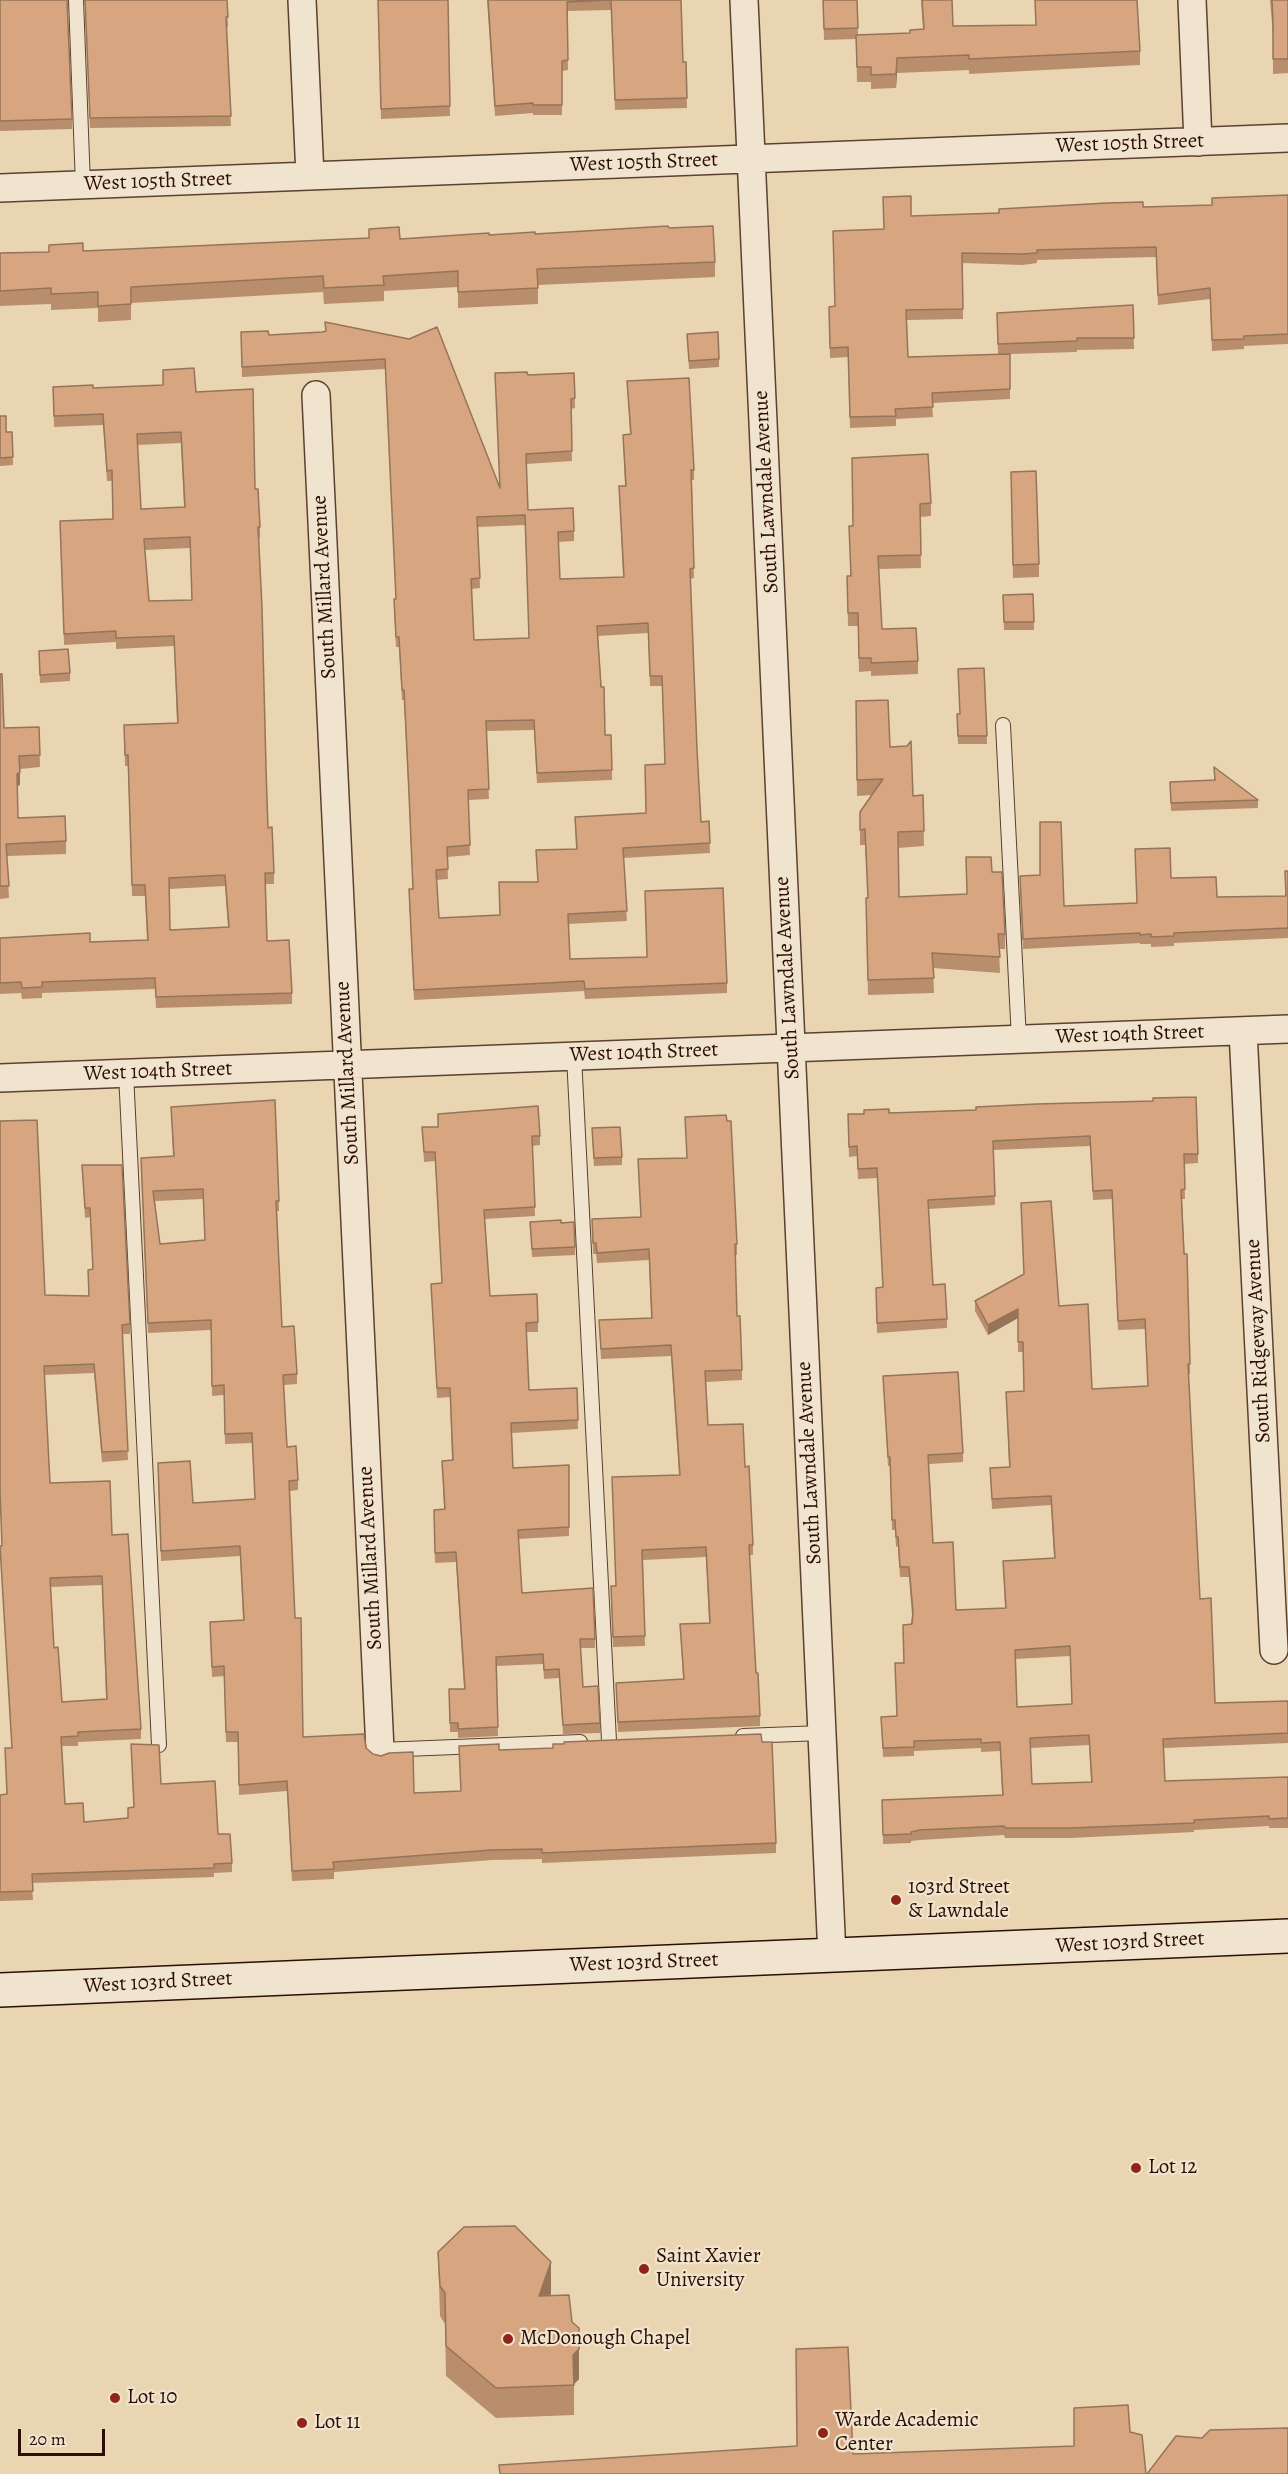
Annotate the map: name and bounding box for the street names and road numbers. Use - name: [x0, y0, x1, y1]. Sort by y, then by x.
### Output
- street label: West 105th Street: [1055, 129, 1205, 159]
- street label: West 105th Street: [569, 148, 719, 178]
- street label: West 105th Street: [83, 167, 233, 197]
- street label: South Lawndale Avenue: [749, 390, 785, 594]
- street label: South Millard Avenue: [308, 494, 342, 680]
- street label: South Lawndale Avenue: [770, 876, 806, 1080]
- street label: South Millard Avenue: [331, 980, 365, 1166]
- street label: West 104th Street: [1055, 1020, 1205, 1050]
- street label: West 104th Street: [569, 1038, 719, 1068]
- street label: West 104th Street: [83, 1057, 233, 1087]
- street label: South Ridgeway Avenue: [1241, 1238, 1277, 1444]
- street label: South Lawndale Avenue: [792, 1361, 828, 1565]
- street label: South Millard Avenue: [354, 1465, 388, 1651]
- street label: West 103rd Street: [1055, 1927, 1205, 1959]
- street label: West 103rd Street: [569, 1948, 719, 1978]
- street label: West 103rd Street: [83, 1967, 233, 1999]

